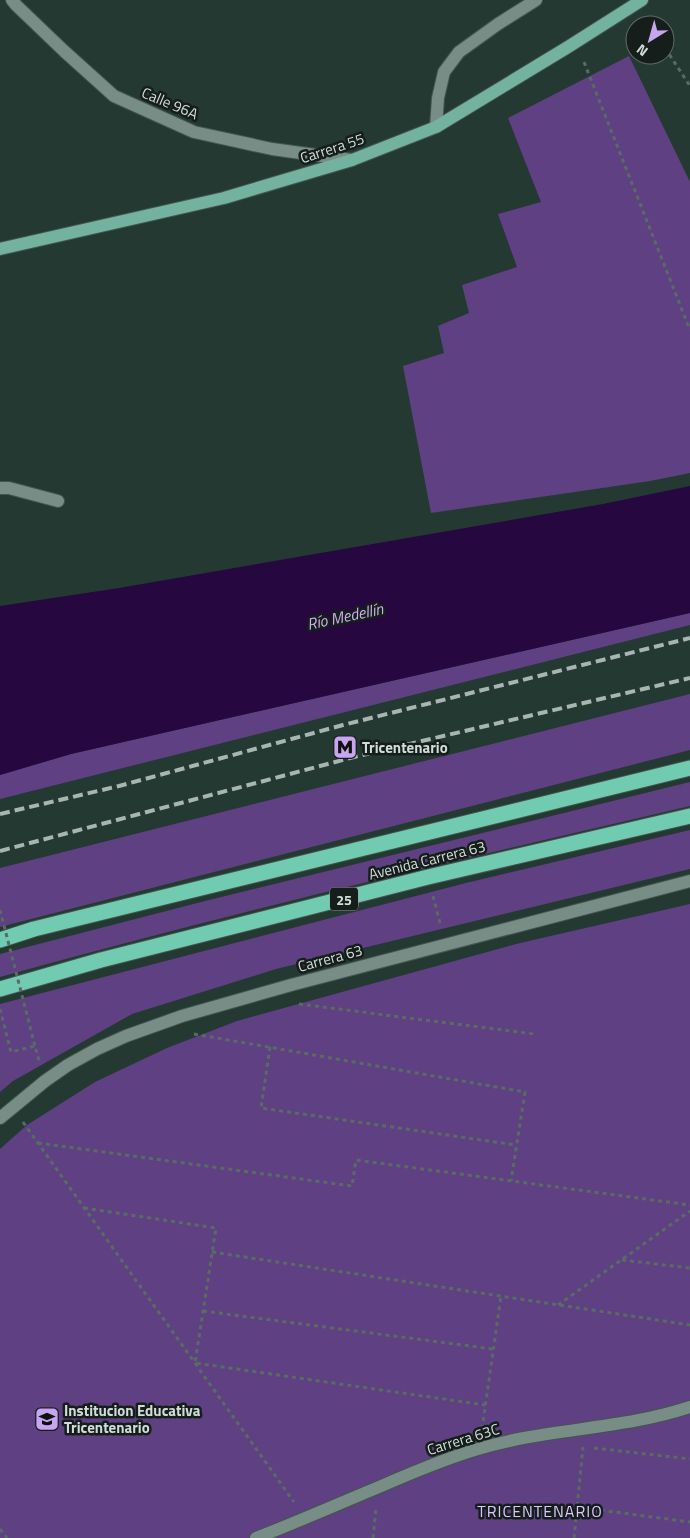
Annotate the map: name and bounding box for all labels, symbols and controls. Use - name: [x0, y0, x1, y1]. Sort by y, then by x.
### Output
- north arrow: [625, 15, 675, 65]
- text: N: [632, 39, 652, 62]
- street label: Calle 96A: [138, 81, 202, 125]
- street label: Carrera 55: [297, 127, 367, 169]
- water label: Río Medellín: [305, 596, 386, 636]
- metro station icon: Tricentenario: [332, 734, 358, 760]
- place label: Tricentenario: [362, 736, 448, 759]
- street label: Avenida Carrera 63: [366, 834, 488, 886]
- road number: 25: [330, 888, 358, 911]
- street label: Carrera 63: [295, 938, 365, 978]
- place label: Institucion Educativa Tricentenario: [64, 1399, 201, 1439]
- school or university icon: Institucion Educativa Tricentenario: [34, 1406, 60, 1432]
- street label: Carrera 63C: [424, 1417, 502, 1461]
- district label: TRICENTENARIO: [477, 1499, 603, 1523]

